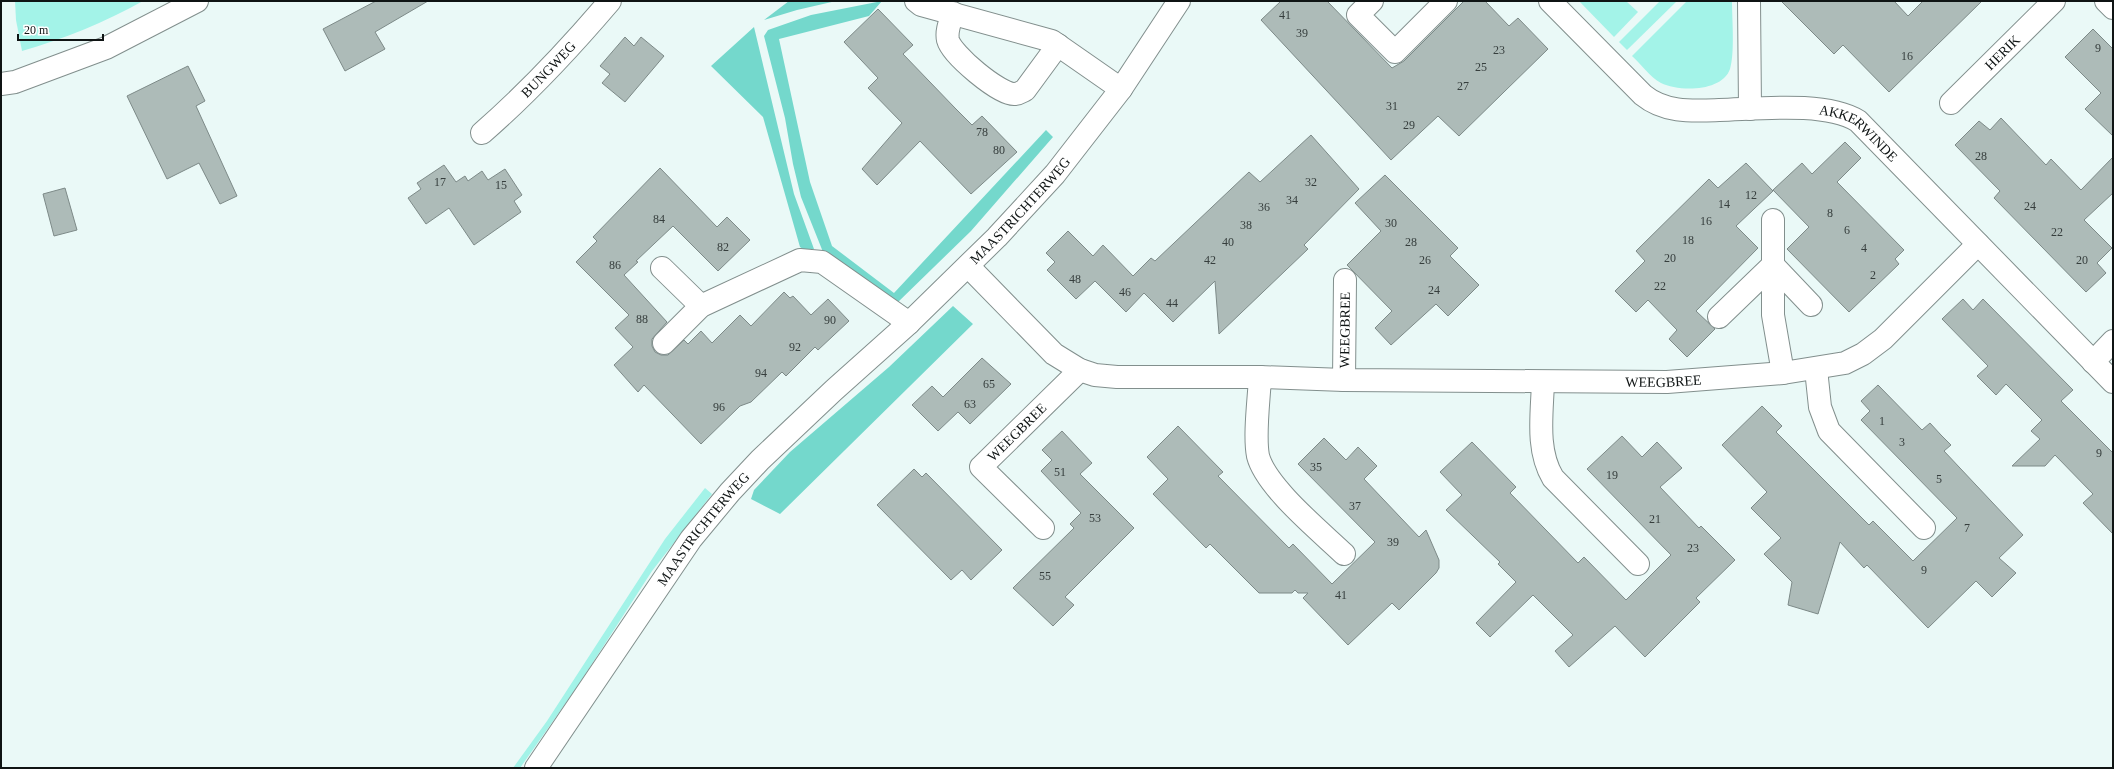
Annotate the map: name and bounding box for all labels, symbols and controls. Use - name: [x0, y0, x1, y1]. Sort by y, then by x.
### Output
- house number: 41: [1279, 8, 1291, 22]
- scale bar: [18, 16, 103, 42]
- text: 20 m: [24, 23, 49, 37]
- house number: 39: [1296, 26, 1308, 40]
- street label: HERIK: [1982, 32, 2023, 73]
- street label: BUNGWEG: [518, 38, 578, 100]
- house number: 9: [2095, 41, 2101, 55]
- house number: 23: [1493, 43, 1505, 57]
- house number: 16: [1901, 49, 1913, 63]
- house number: 25: [1475, 60, 1487, 74]
- house number: 27: [1457, 79, 1469, 93]
- house number: 31: [1386, 99, 1398, 113]
- street label: AKKERWINDE: [1818, 102, 1901, 164]
- house number: 29: [1403, 118, 1415, 132]
- house number: 78: [976, 125, 988, 139]
- house number: 80: [993, 143, 1005, 157]
- house number: 28: [1975, 149, 1987, 163]
- street label: MAASTRICHTERWEG: [967, 154, 1073, 267]
- house number: 17: [434, 175, 446, 189]
- house number: 32: [1305, 175, 1317, 189]
- house number: 15: [495, 178, 507, 192]
- house number: 12: [1745, 188, 1757, 202]
- house number: 34: [1286, 193, 1298, 207]
- house number: 14: [1718, 197, 1730, 211]
- house number: 24: [2024, 199, 2036, 213]
- house number: 36: [1258, 200, 1270, 214]
- house number: 8: [1827, 206, 1833, 220]
- house number: 84: [653, 212, 665, 226]
- house number: 16: [1700, 214, 1712, 228]
- house number: 30: [1385, 216, 1397, 230]
- house number: 38: [1240, 218, 1252, 232]
- house number: 6: [1844, 223, 1850, 237]
- house number: 22: [2051, 225, 2063, 239]
- house number: 18: [1682, 233, 1694, 247]
- house number: 40: [1222, 235, 1234, 249]
- house number: 28: [1405, 235, 1417, 249]
- house number: 82: [717, 240, 729, 254]
- house number: 4: [1861, 241, 1867, 255]
- house number: 20: [1664, 251, 1676, 265]
- house number: 42: [1204, 253, 1216, 267]
- house number: 26: [1419, 253, 1431, 267]
- house number: 20: [2076, 253, 2088, 267]
- house number: 86: [609, 258, 621, 272]
- house number: 2: [1870, 268, 1876, 282]
- house number: 48: [1069, 272, 1081, 286]
- house number: 22: [1654, 279, 1666, 293]
- house number: 24: [1428, 283, 1440, 297]
- house number: 46: [1119, 285, 1131, 299]
- street label: WEEGBREE: [1337, 292, 1352, 368]
- house number: 44: [1166, 296, 1178, 310]
- house number: 88: [636, 312, 648, 326]
- house number: 90: [824, 313, 836, 327]
- house number: 92: [789, 340, 801, 354]
- house number: 94: [755, 366, 767, 380]
- street label: WEEGBREE: [1625, 372, 1702, 390]
- house number: 65: [983, 377, 995, 391]
- house number: 63: [964, 397, 976, 411]
- house number: 96: [713, 400, 725, 414]
- street label: WEEGBREE: [984, 400, 1049, 464]
- house number: 1: [1879, 414, 1885, 428]
- house number: 3: [1899, 435, 1905, 449]
- house number: 9: [2096, 446, 2102, 460]
- house number: 35: [1310, 460, 1322, 474]
- house number: 51: [1054, 465, 1066, 479]
- house number: 19: [1606, 468, 1618, 482]
- street label: MAASTRICHTERWEG: [654, 469, 752, 588]
- house number: 5: [1936, 472, 1942, 486]
- house number: 37: [1349, 499, 1361, 513]
- house number: 53: [1089, 511, 1101, 525]
- house number: 21: [1649, 512, 1661, 526]
- house number: 7: [1964, 521, 1970, 535]
- house number: 39: [1387, 535, 1399, 549]
- house number: 23: [1687, 541, 1699, 555]
- house number: 9: [1921, 563, 1927, 577]
- house number: 55: [1039, 569, 1051, 583]
- house number: 41: [1335, 588, 1347, 602]

